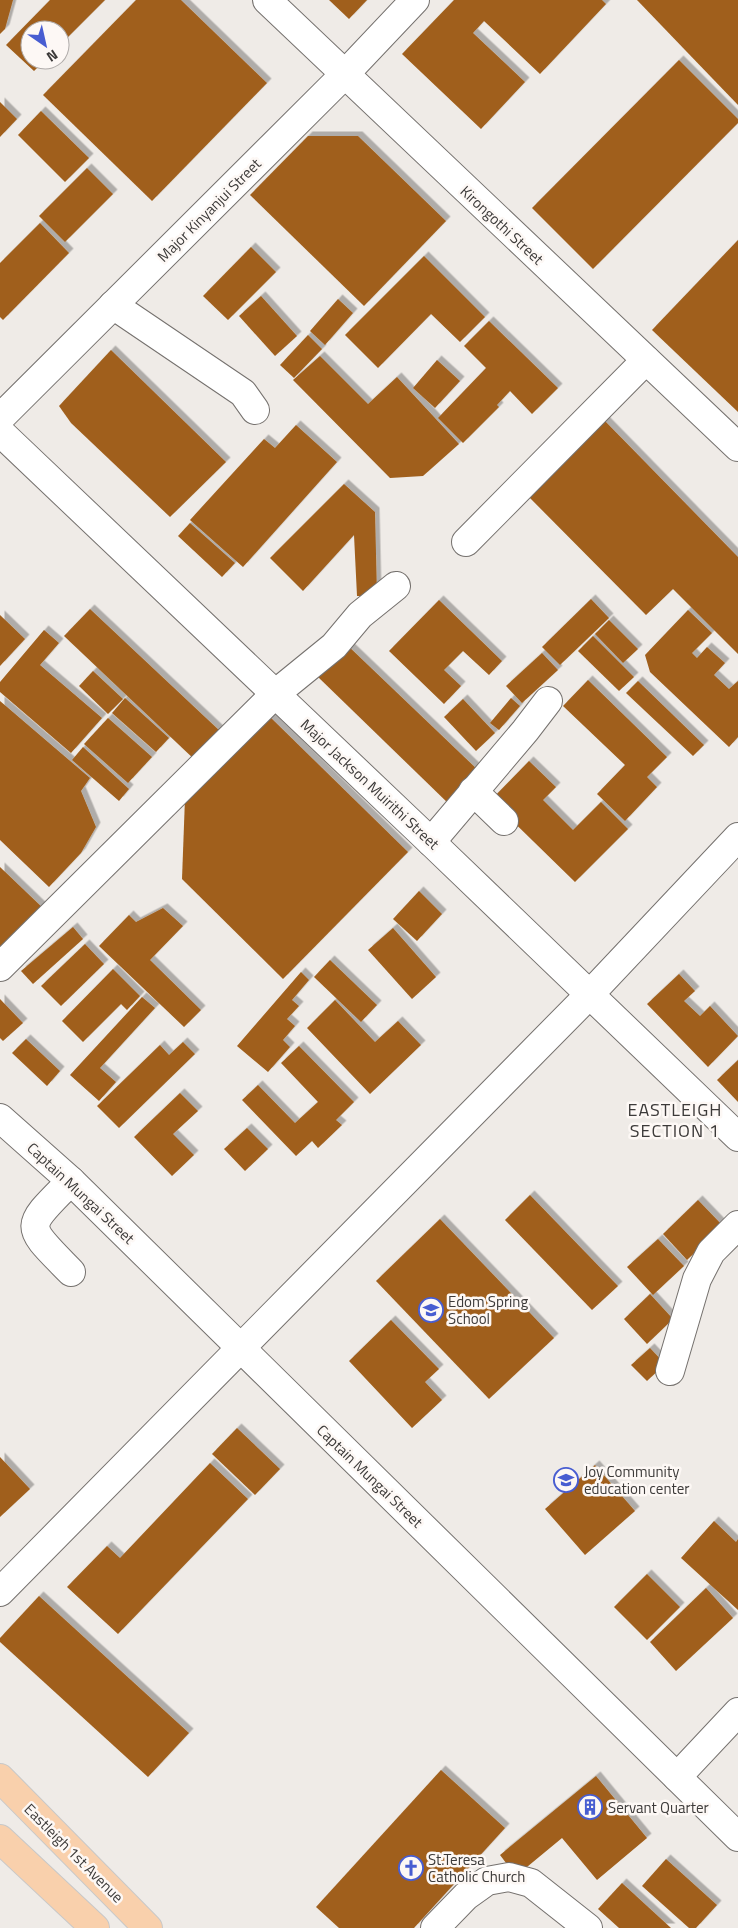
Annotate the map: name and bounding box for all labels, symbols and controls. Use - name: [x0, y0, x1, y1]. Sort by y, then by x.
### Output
- north arrow: [20, 20, 70, 70]
- text: N: [43, 45, 62, 68]
- street label: Major Kinyanjui Street: [152, 152, 267, 267]
- street label: Kirongothi Street: [455, 180, 549, 270]
- street label: Major Jackson Muirithi Street: [295, 713, 445, 855]
- district label: EASTLEIGH SECTION 1: [627, 1096, 723, 1144]
- street label: Captain Mungai Street: [22, 1137, 141, 1250]
- place label: Edom Spring School: [448, 1290, 528, 1330]
- school or university icon: Edom Spring School: [418, 1297, 444, 1323]
- street label: Captain Mungai Street: [312, 1419, 429, 1533]
- place label: Joy Community education center: [584, 1460, 689, 1500]
- school or university icon: Joy Community education center: [553, 1467, 579, 1493]
- building icon: Servant Quarter: [577, 1794, 603, 1820]
- place label: Servant Quarter: [608, 1796, 709, 1819]
- street label: Eastleigh 1st Avenue: [19, 1798, 129, 1908]
- place label: St.Teresa Catholic Church: [428, 1848, 525, 1888]
- church icon: St.Teresa Catholic Church: [398, 1855, 424, 1881]

